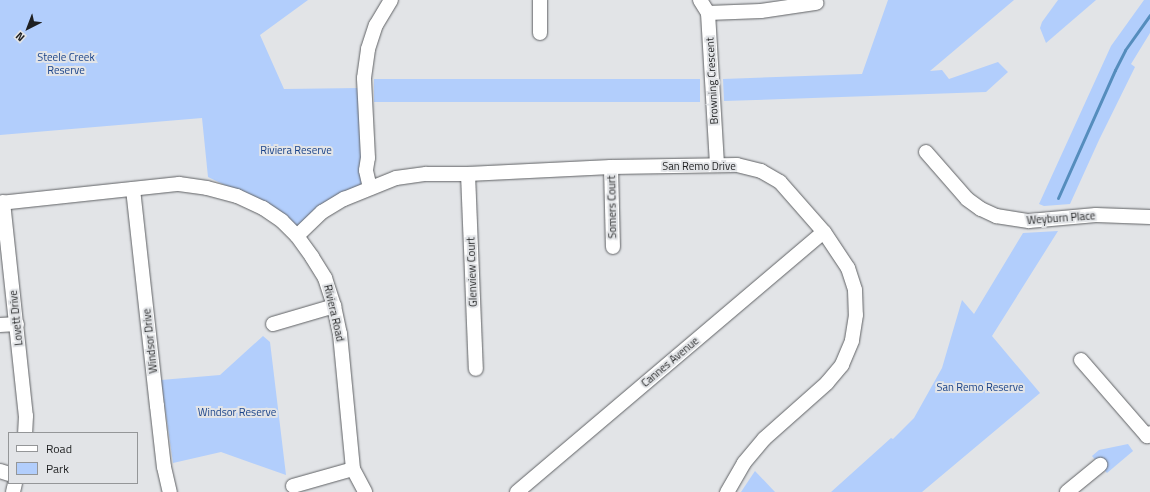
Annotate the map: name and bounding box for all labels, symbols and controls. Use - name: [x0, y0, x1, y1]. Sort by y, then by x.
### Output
- north arrow: [8, 8, 48, 48]
- text: N: [12, 28, 28, 45]
- street label: Browning Crescent: [703, 37, 721, 125]
- park label: Steele Creek Reserve: [37, 51, 95, 77]
- park label: Riviera Reserve: [260, 143, 332, 157]
- street label: San Remo Drive: [662, 159, 736, 173]
- street label: Somers Court: [605, 175, 619, 239]
- street label: Weyburn Place: [1026, 209, 1096, 227]
- street label: Glenview Court: [464, 237, 480, 307]
- street label: Riviera Road: [321, 283, 347, 343]
- street label: Lovett Drive: [7, 290, 25, 346]
- street label: Windsor Drive: [140, 308, 160, 374]
- street label: Cannes Avenue: [639, 334, 701, 390]
- park label: San Remo Reserve: [937, 380, 1023, 394]
- park label: Windsor Reserve: [198, 405, 276, 419]
- legend: [8, 432, 138, 484]
- text: Road: [46, 439, 72, 458]
- text: Park: [46, 459, 69, 478]

